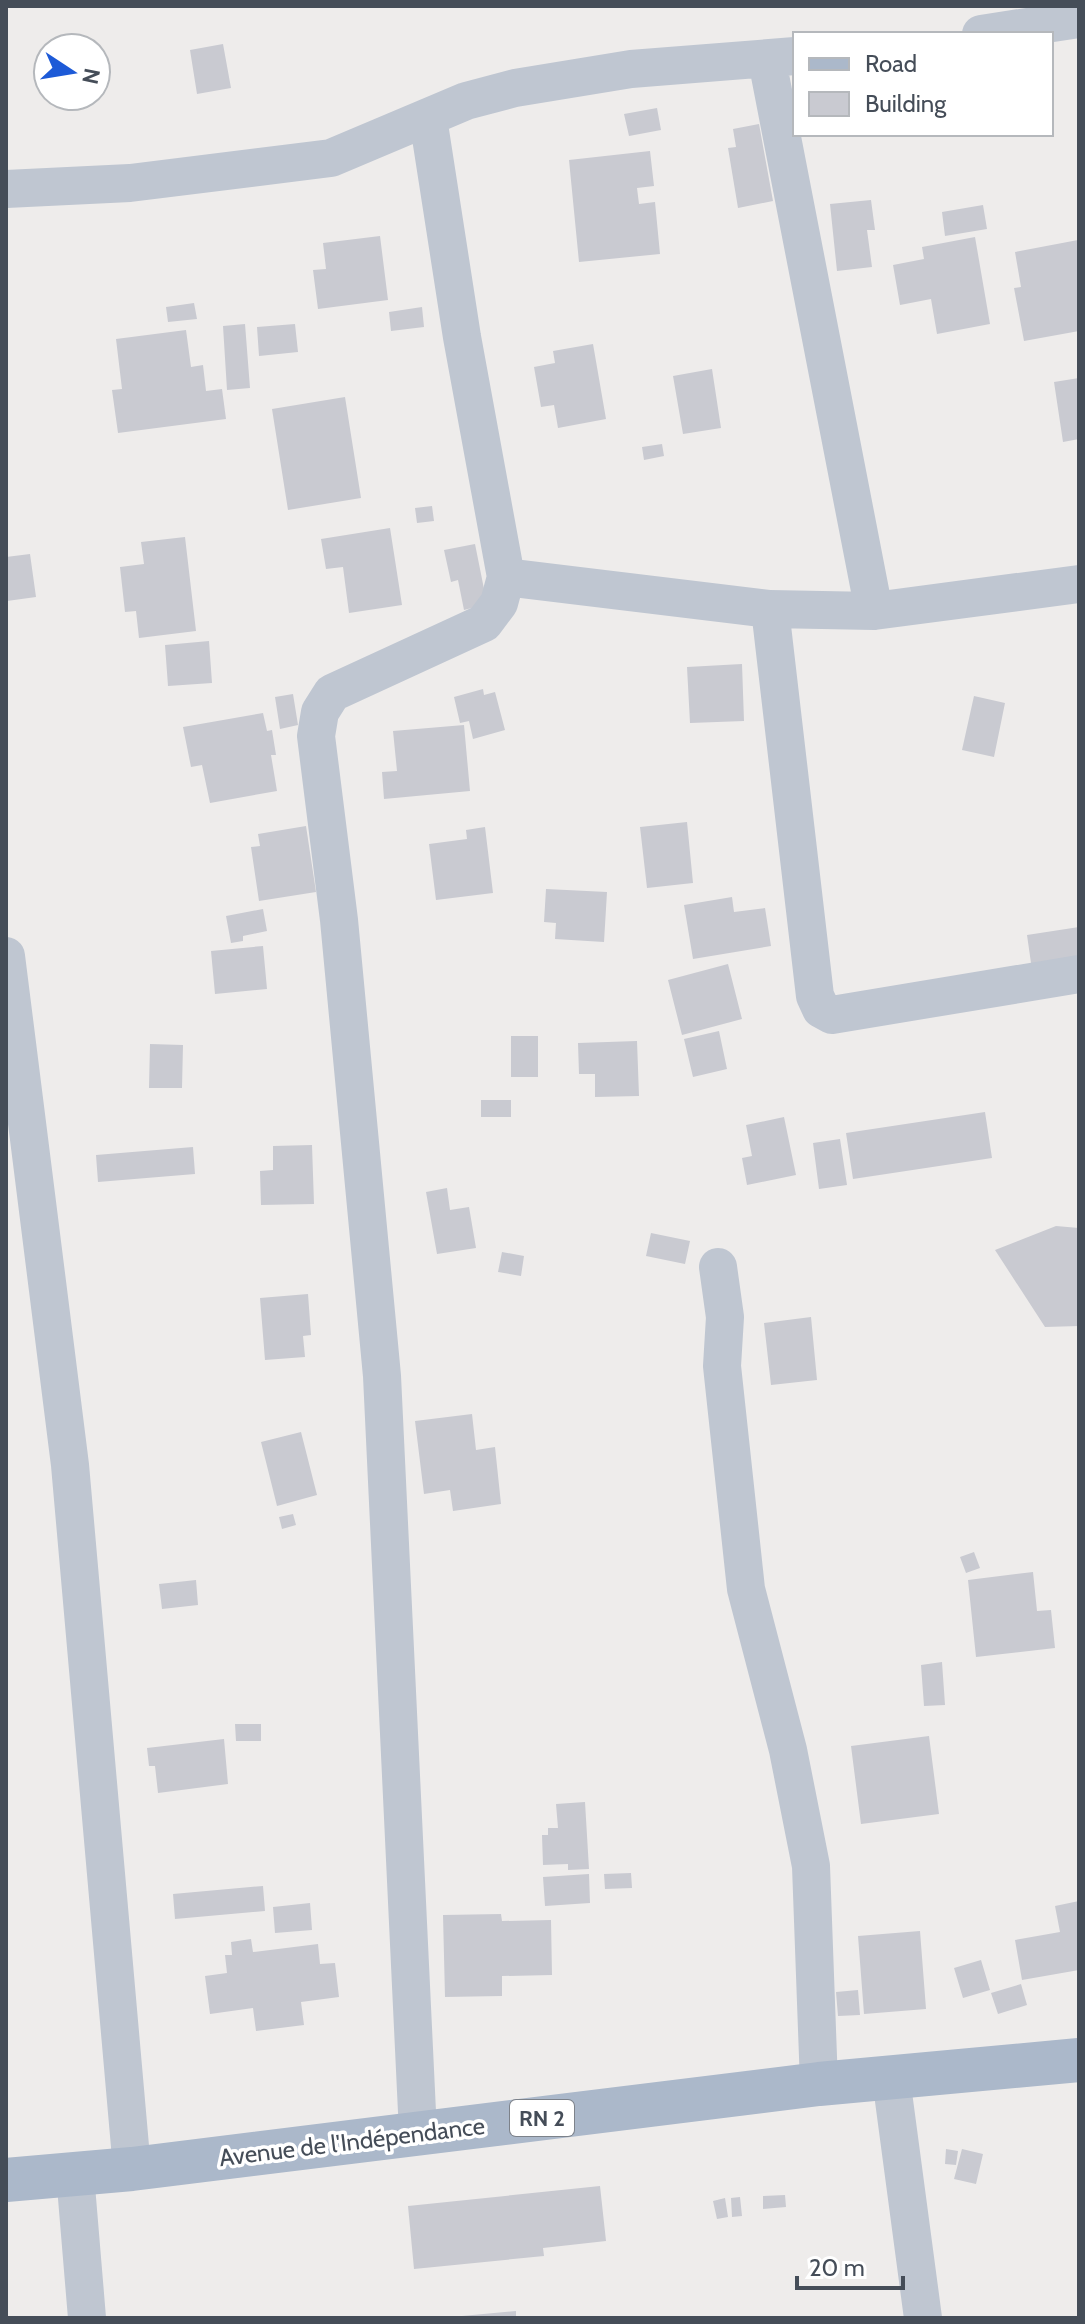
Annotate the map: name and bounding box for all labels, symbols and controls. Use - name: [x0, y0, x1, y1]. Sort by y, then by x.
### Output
- north arrow: [32, 32, 112, 112]
- legend: [793, 32, 1053, 136]
- text: Road: [865, 49, 917, 78]
- text: N: [76, 66, 106, 86]
- text: Building: [865, 89, 947, 118]
- road number: RN 2: [510, 2100, 574, 2136]
- street label: Avenue de l'Indépendance: [217, 2111, 486, 2172]
- scale bar: [797, 2240, 903, 2290]
- text: 20 m: [809, 2253, 865, 2282]

